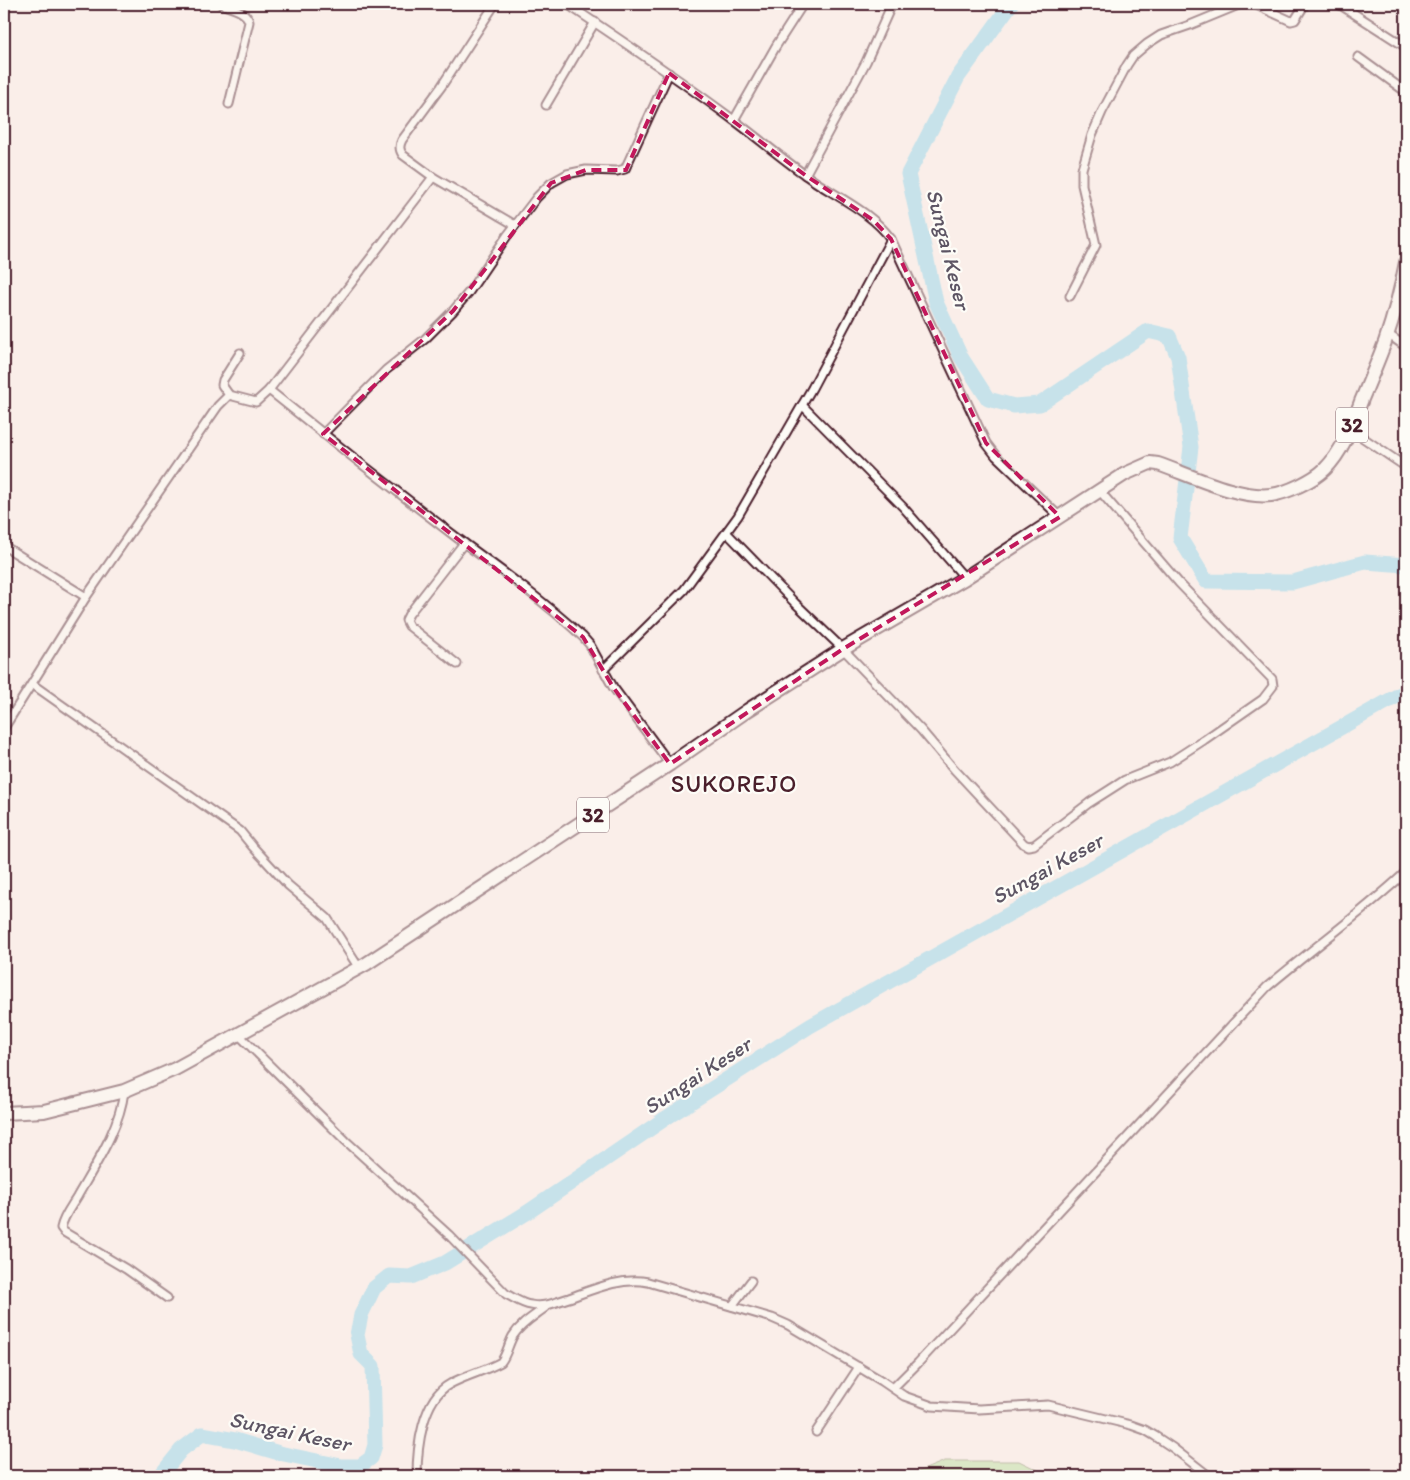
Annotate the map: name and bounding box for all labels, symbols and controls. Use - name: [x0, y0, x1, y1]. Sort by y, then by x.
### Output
- water label: Sungai Keser: [921, 186, 977, 314]
- road number: 32: [1336, 408, 1368, 442]
- district label: SUKOREJO: [671, 769, 797, 798]
- road number: 32: [577, 798, 609, 832]
- water label: Sungai Keser: [987, 826, 1110, 910]
- water label: Sungai Keser: [638, 1029, 758, 1120]
- water label: Sungai Keser: [227, 1405, 355, 1458]

